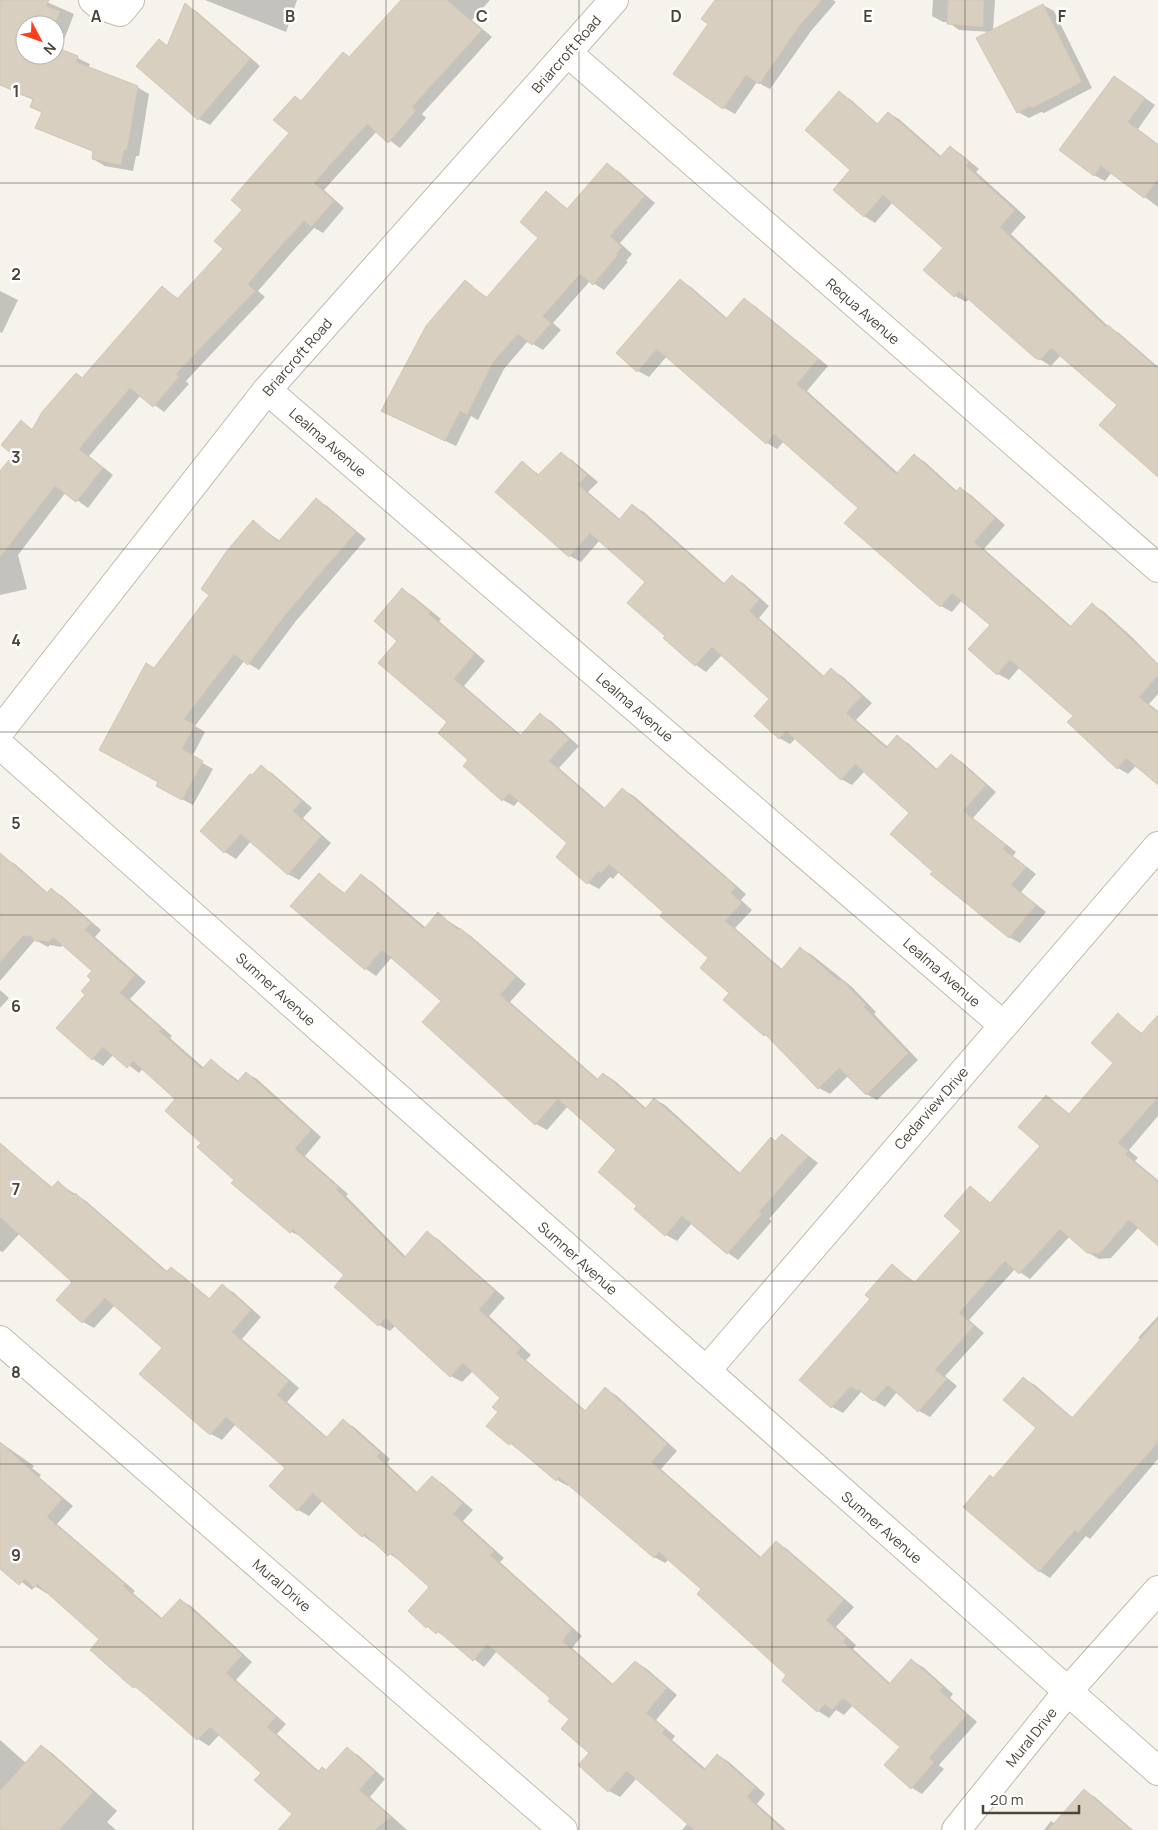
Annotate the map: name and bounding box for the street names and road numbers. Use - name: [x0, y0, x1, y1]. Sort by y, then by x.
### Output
- street label: Briarcroft Road: [527, 11, 605, 97]
- street label: Requa Avenue: [822, 274, 904, 348]
- street label: Briarcroft Road: [258, 314, 336, 400]
- street label: Lealma Avenue: [285, 403, 371, 481]
- street label: Lealma Avenue: [592, 668, 678, 746]
- street label: Lealma Avenue: [899, 933, 985, 1011]
- street label: Sumner Avenue: [232, 948, 320, 1030]
- street label: Cedarview Drive: [890, 1063, 972, 1153]
- street label: Sumner Avenue: [534, 1217, 622, 1299]
- street label: Sumner Avenue: [838, 1487, 926, 1567]
- street label: Mural Drive: [249, 1554, 315, 1616]
- street label: Mural Drive: [1001, 1703, 1061, 1771]

